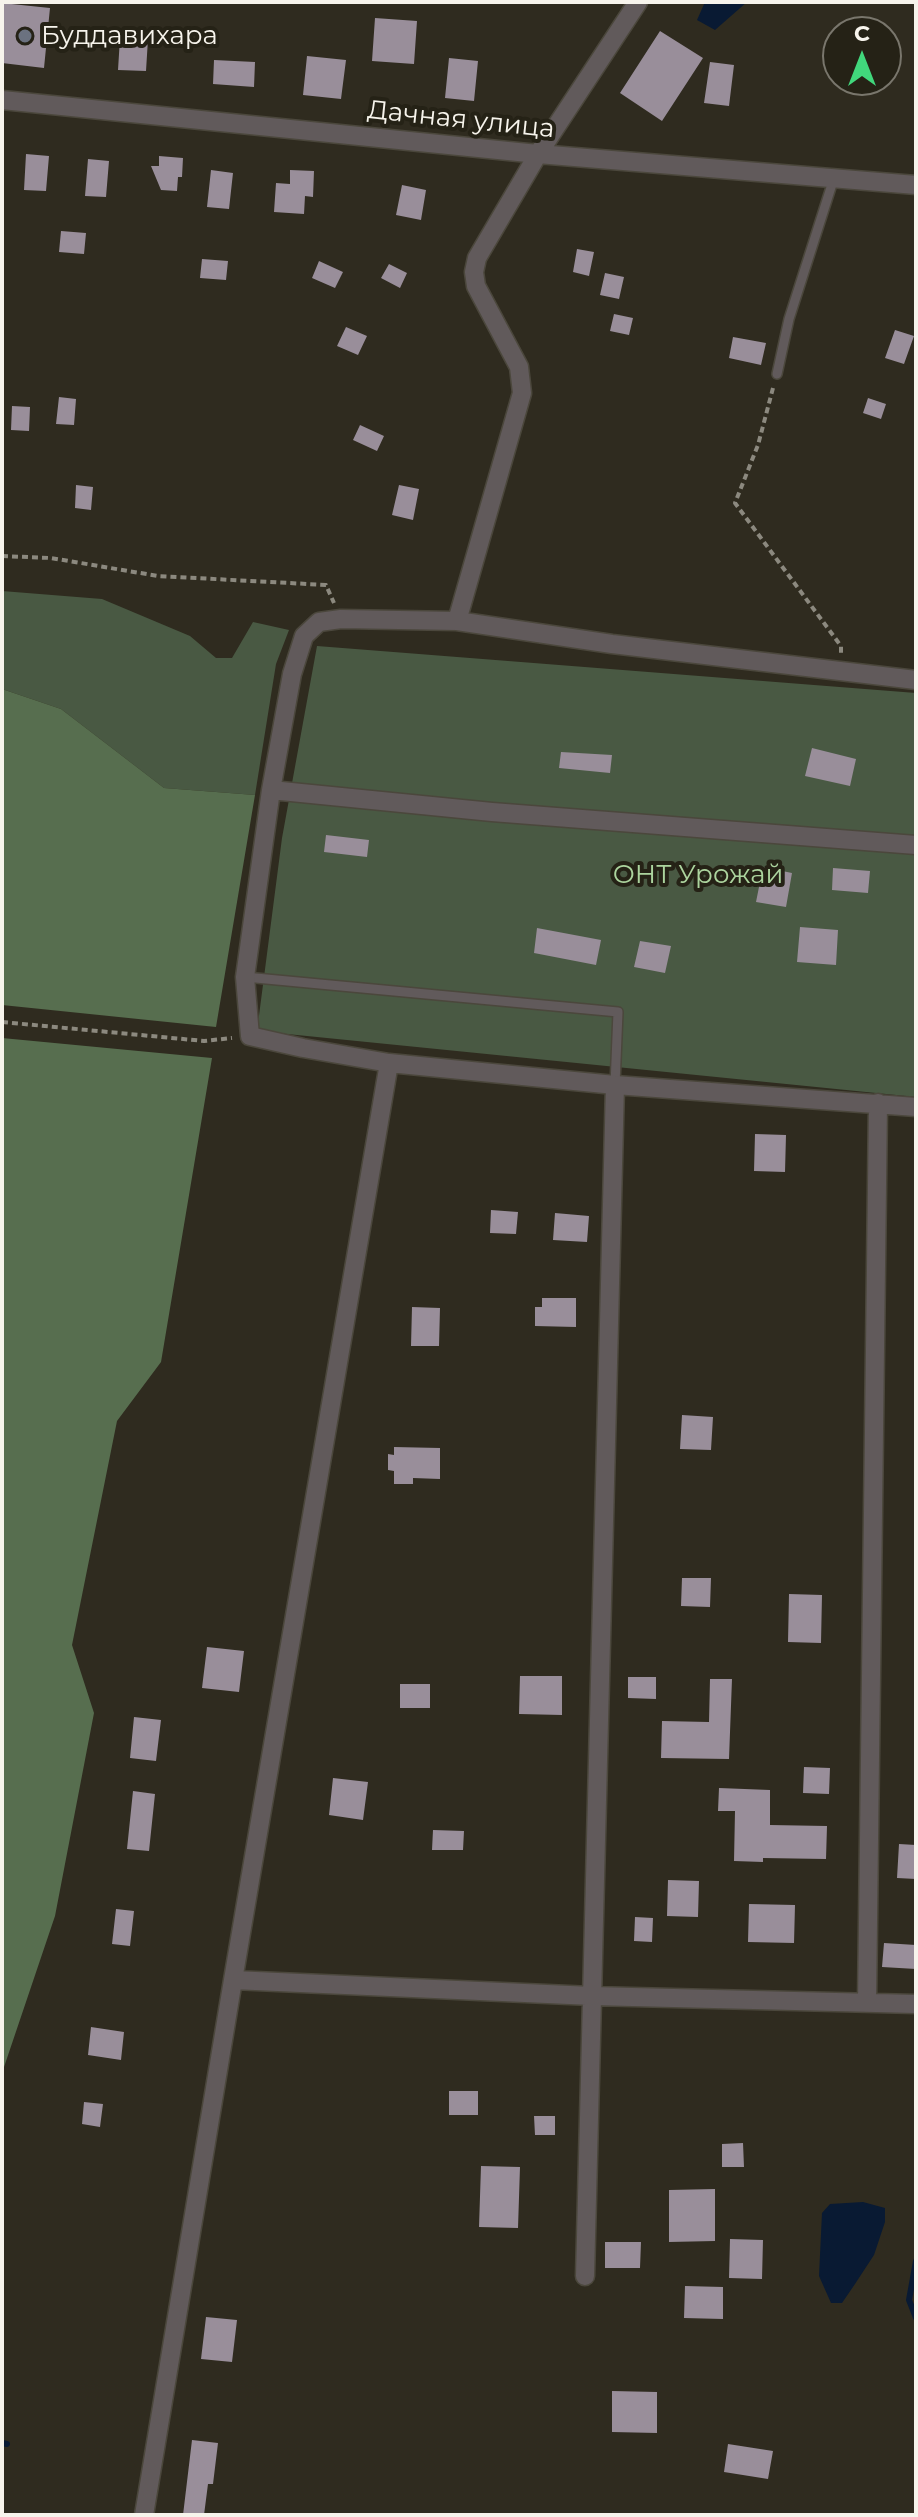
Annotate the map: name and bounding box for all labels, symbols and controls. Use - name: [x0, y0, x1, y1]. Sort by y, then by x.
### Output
- north arrow: [822, 16, 902, 96]
- place label: Буддавихара: [41, 20, 218, 52]
- text: С: [854, 20, 870, 47]
- marker: Буддавихара: [16, 27, 34, 45]
- street label: Дачная улица: [366, 95, 556, 145]
- park label: ОНТ Урожай: [613, 859, 783, 891]

